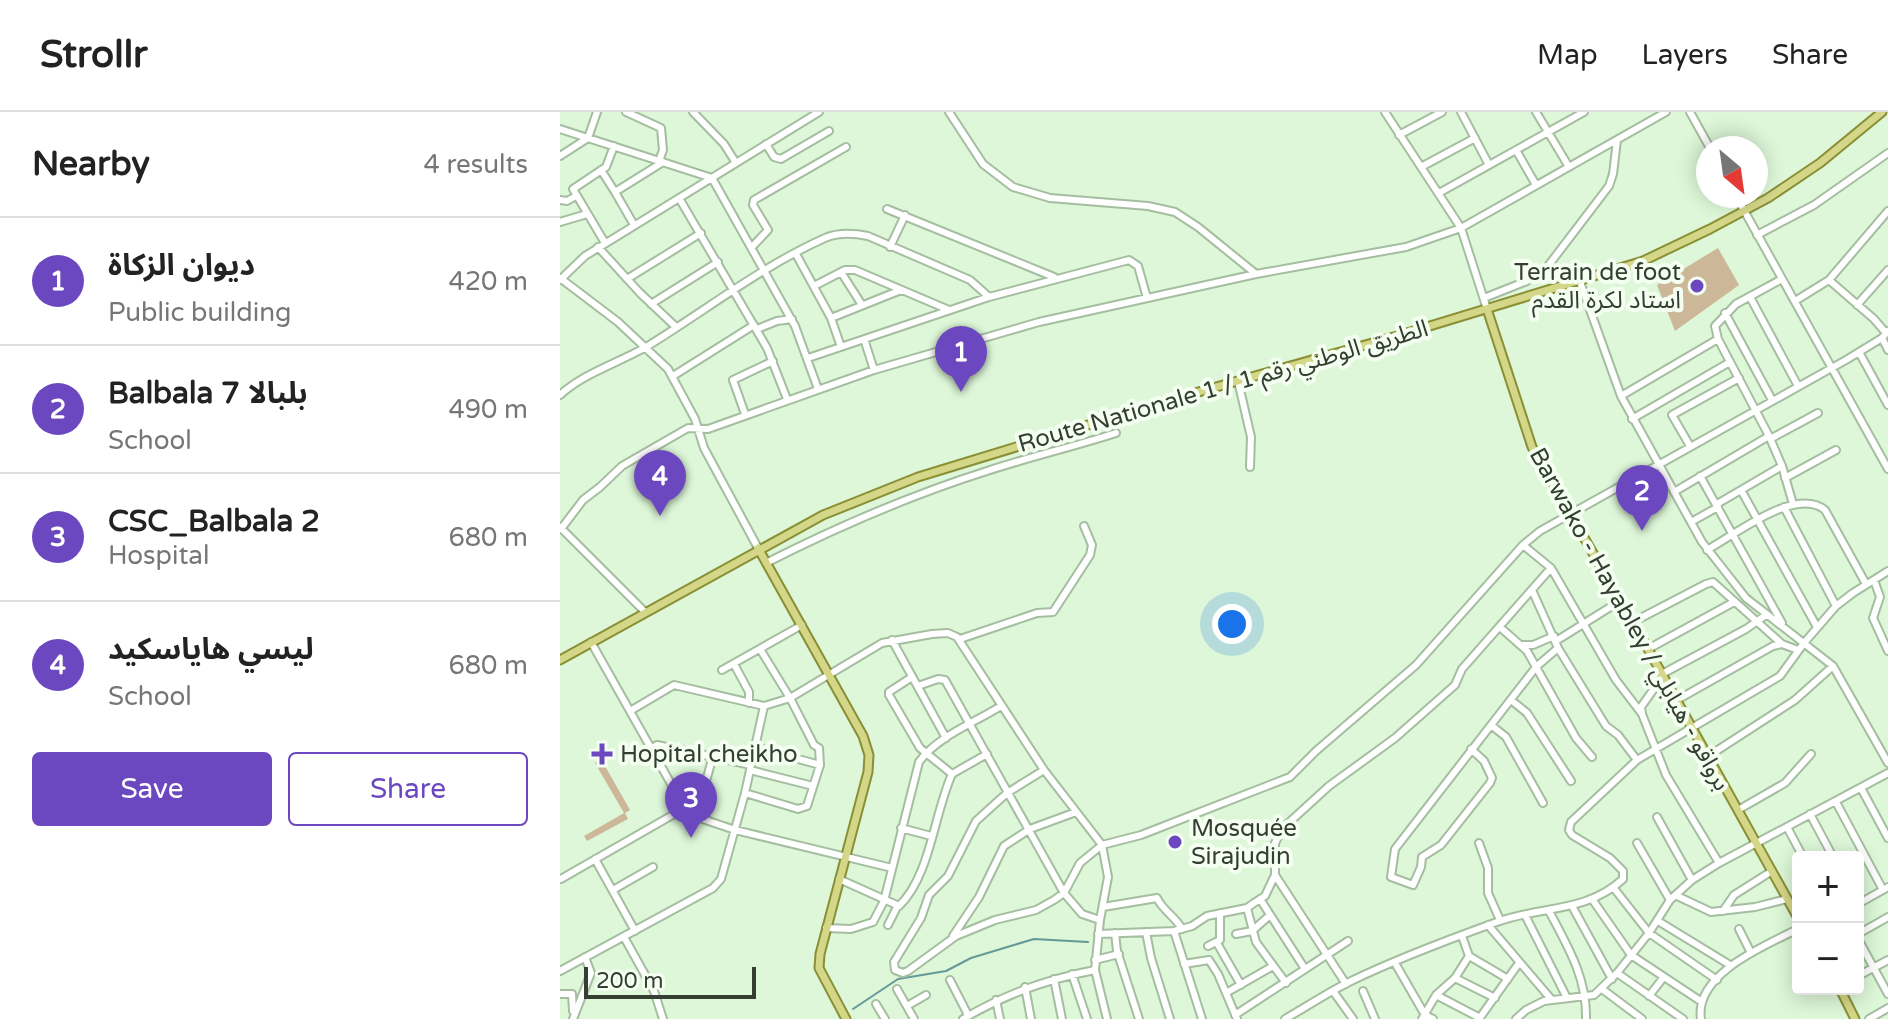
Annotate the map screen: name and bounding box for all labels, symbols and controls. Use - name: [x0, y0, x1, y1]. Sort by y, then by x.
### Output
- text: Strollr: [40, 32, 148, 78]
- text: Map: [1537, 38, 1598, 72]
- text: Layers: [1642, 38, 1728, 72]
- text: Share: [1772, 38, 1848, 72]
- north arrow: [1696, 136, 1768, 208]
- text: Nearby: [32, 144, 150, 185]
- text: 4 results: [423, 149, 528, 180]
- text: ديوان الزكاة: [108, 247, 255, 284]
- place label: Terrain de foot استاد لكرة القدم: [1514, 258, 1681, 318]
- text: 1: [50, 266, 66, 297]
- text: 420 m: [448, 266, 528, 297]
- marker: Terrain de foot استاد لكرة القدم: [1688, 277, 1706, 295]
- text: Public building: [108, 297, 291, 328]
- street label: Route Nationale 1 / الطريق الوطني رقم 1: [1015, 314, 1433, 462]
- pin: 1: [935, 326, 987, 392]
- text: Balbala 7 بلبالا: [108, 375, 308, 412]
- text: 2: [50, 394, 66, 425]
- text: 490 m: [448, 394, 528, 425]
- text: School: [108, 425, 192, 456]
- street label: Barwako - Hayabley / برواقو - هيابلي: [1520, 443, 1736, 797]
- pin: 4: [634, 450, 686, 516]
- pin: 2: [1616, 465, 1668, 531]
- text: CSC_Balbala 2: [108, 503, 320, 540]
- text: 3: [50, 522, 66, 553]
- text: 680 m: [448, 522, 528, 553]
- text: Hospital: [108, 540, 209, 571]
- your location: [1212, 604, 1252, 644]
- text: ليسي هاياسكيد: [108, 631, 314, 668]
- text: 4: [50, 650, 66, 681]
- text: 680 m: [448, 650, 528, 681]
- text: School: [108, 681, 192, 712]
- place label: Hopital cheikho: [620, 740, 798, 769]
- marker: Hopital cheikho: [591, 743, 613, 765]
- button: Save: [32, 752, 272, 826]
- button: Share: [288, 752, 528, 826]
- pin: 3: [665, 772, 717, 838]
- place label: Mosquée Sirajudin: [1191, 814, 1297, 871]
- marker: Mosquée Sirajudin: [1166, 833, 1184, 851]
- map controls: [1792, 851, 1864, 995]
- button: +: [1792, 851, 1864, 923]
- button: −: [1792, 923, 1864, 995]
- scale bar: [584, 963, 756, 999]
- text: 200 m: [596, 968, 663, 994]

